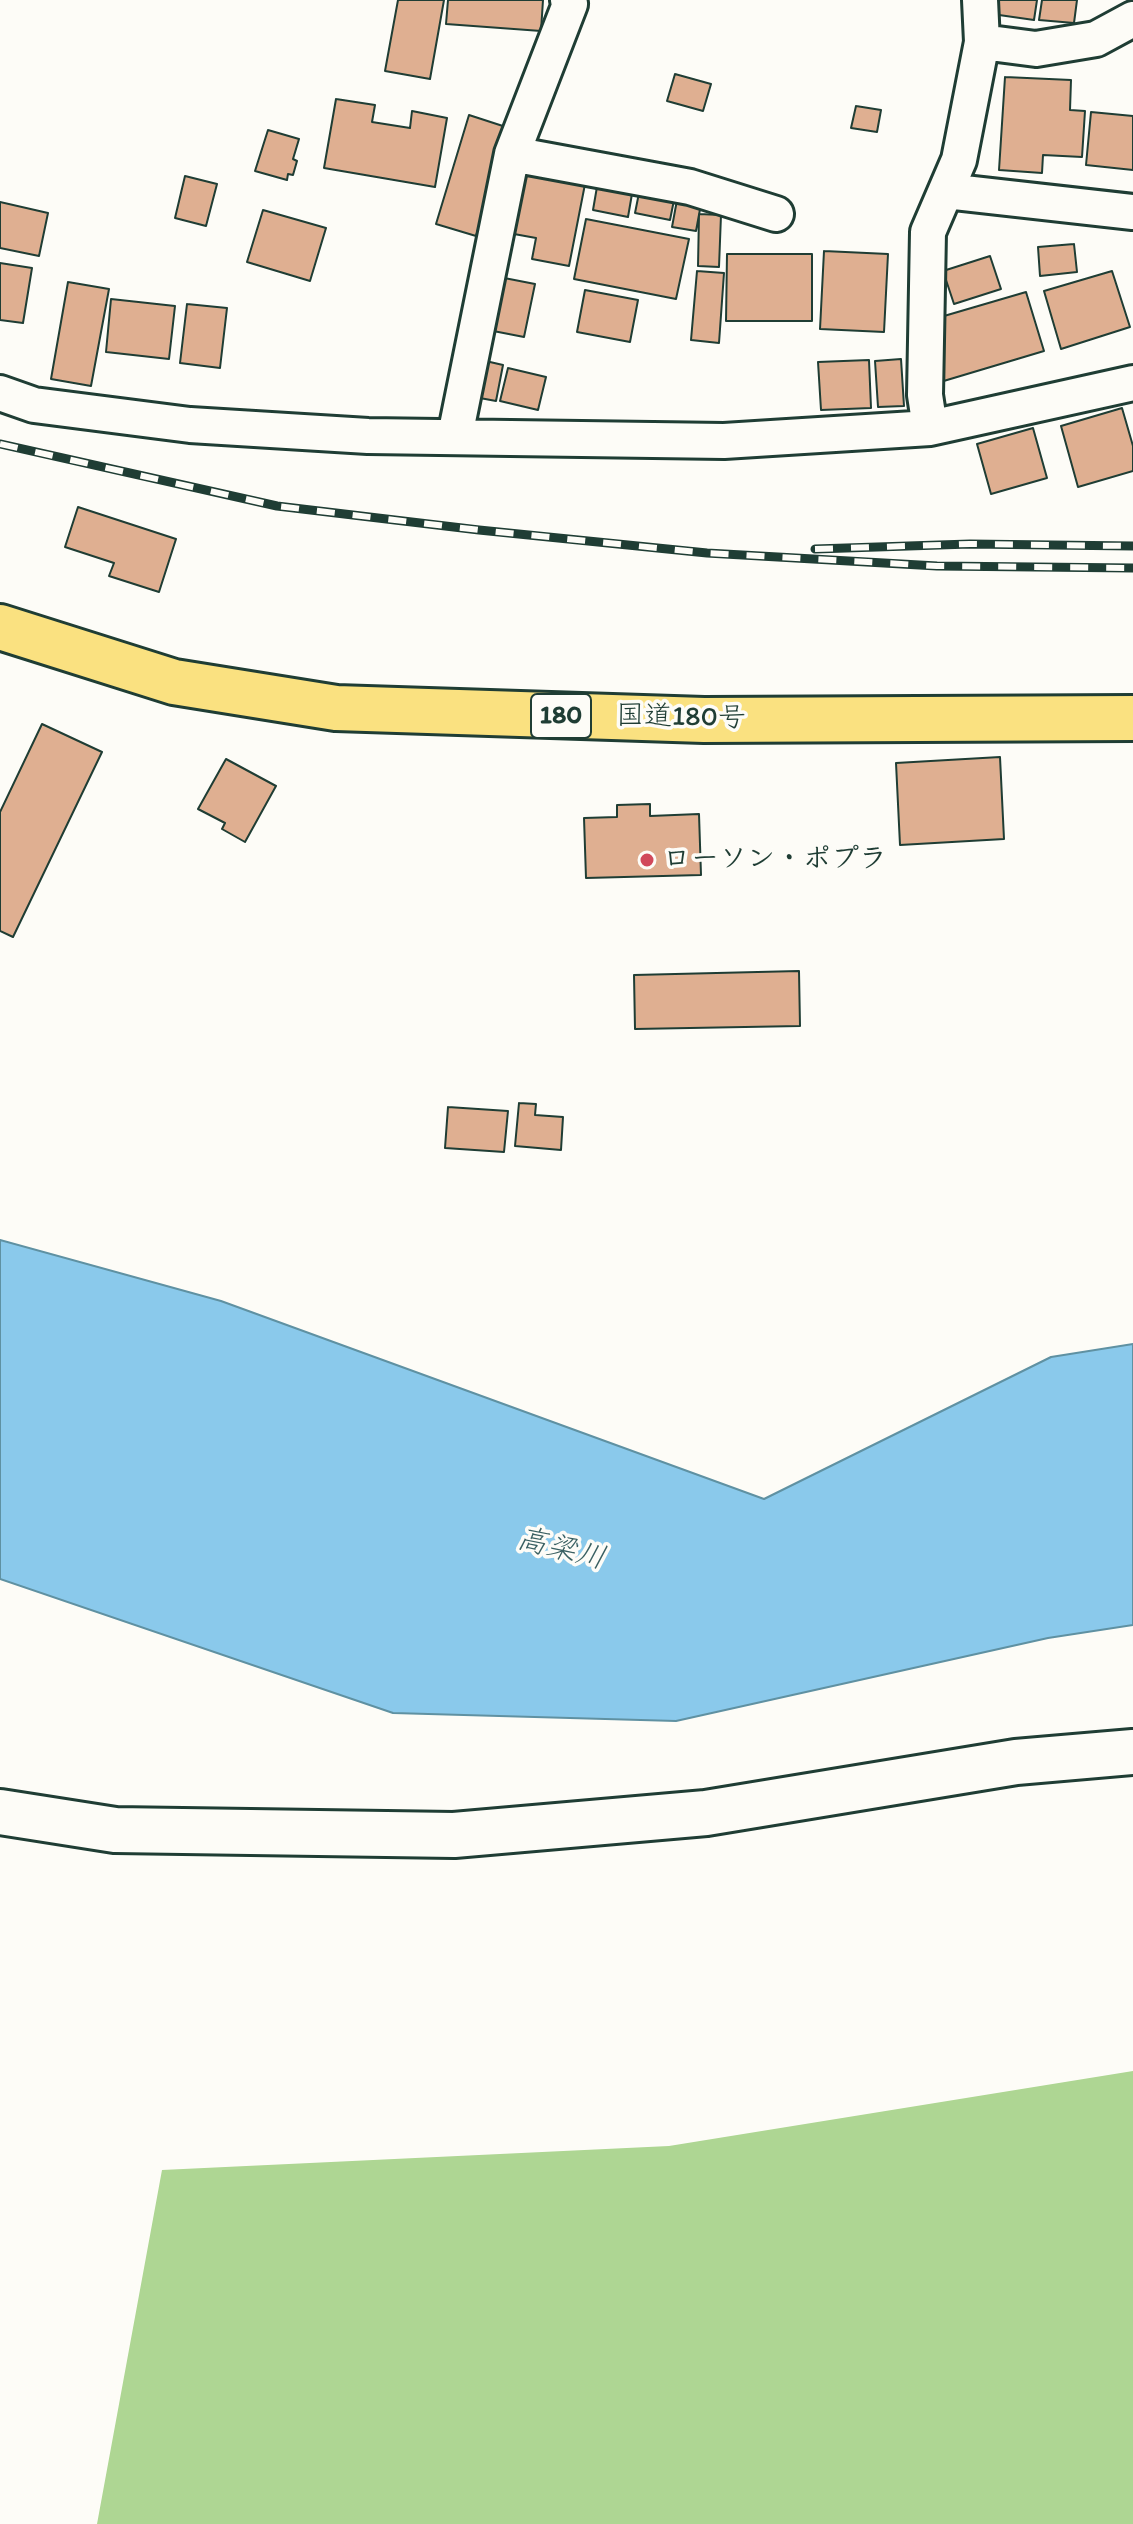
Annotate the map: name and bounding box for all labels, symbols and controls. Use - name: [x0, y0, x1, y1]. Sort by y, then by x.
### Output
- road number: 180: [531, 694, 591, 738]
- street label: 国道180号: [616, 700, 746, 736]
- place label: ローソン・ポプラ: [663, 843, 887, 877]
- marker: ローソン・ポプラ: [638, 851, 656, 869]
- water label: 高梁川: [513, 1522, 609, 1578]

